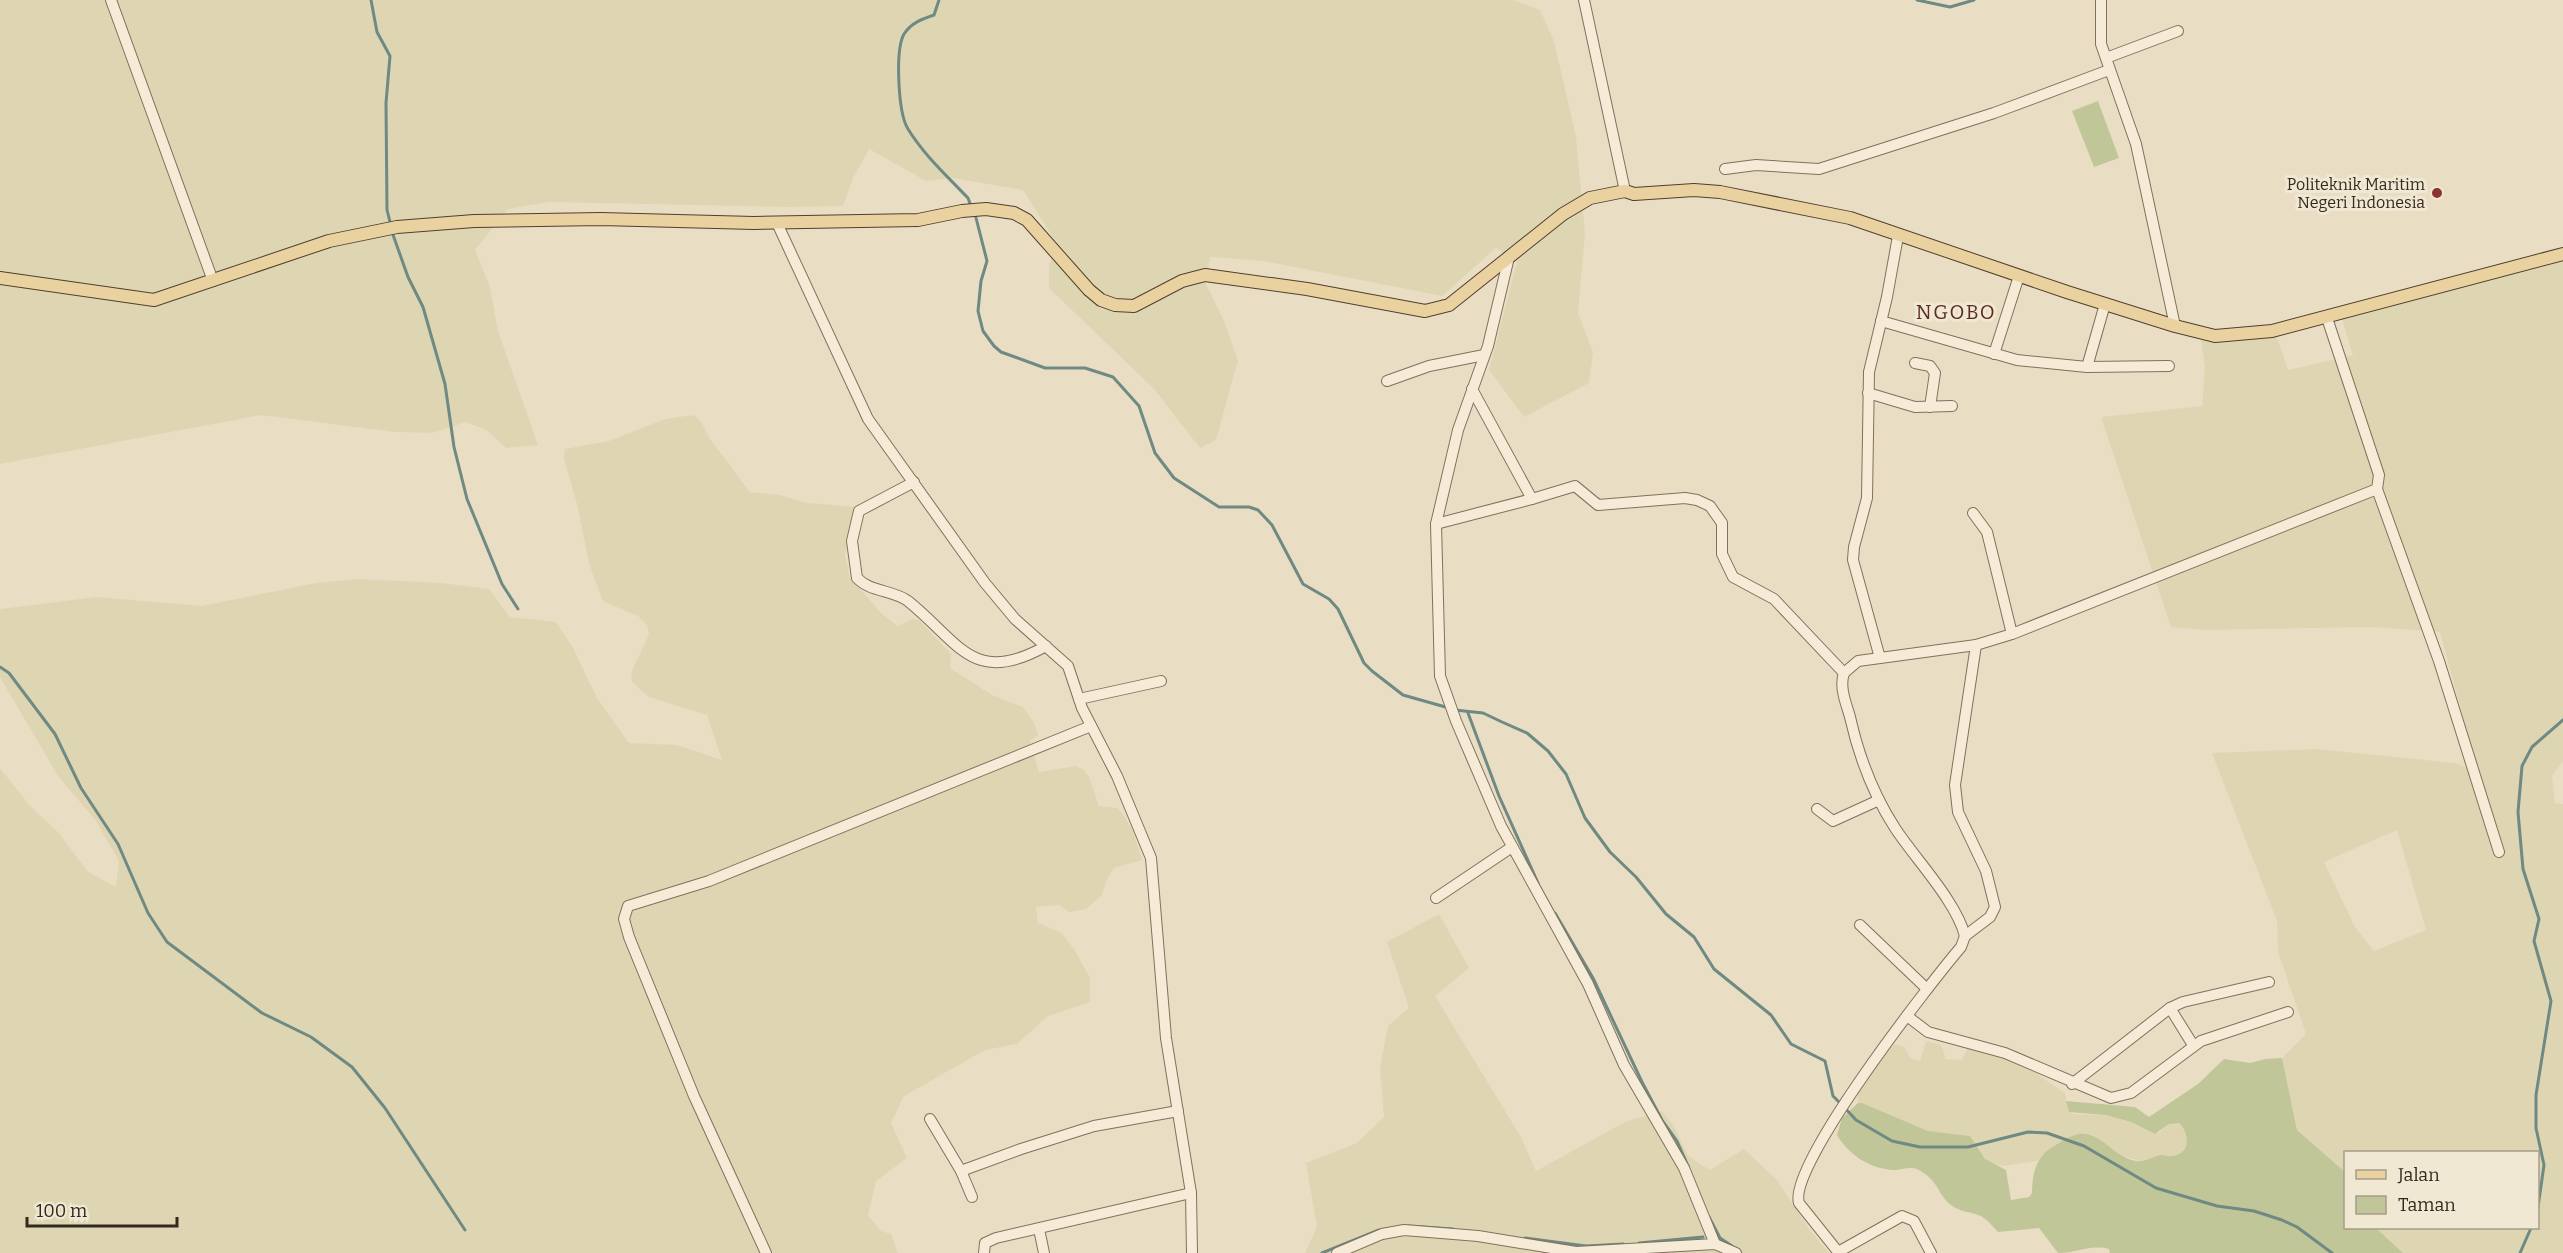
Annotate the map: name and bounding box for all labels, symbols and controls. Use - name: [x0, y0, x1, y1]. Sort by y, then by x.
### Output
- place label: Politeknik Maritim Negeri Indonesia: [2287, 175, 2425, 212]
- marker: Politeknik Maritim Negeri Indonesia: [2430, 186, 2444, 200]
- district label: NGOBO: [1916, 300, 1996, 324]
- legend: [2344, 1151, 2539, 1229]
- text: Jalan: [2397, 1164, 2440, 1186]
- scale bar: [27, 1190, 177, 1228]
- text: Taman: [2398, 1194, 2456, 1216]
- text: 100 m: [36, 1200, 87, 1222]

